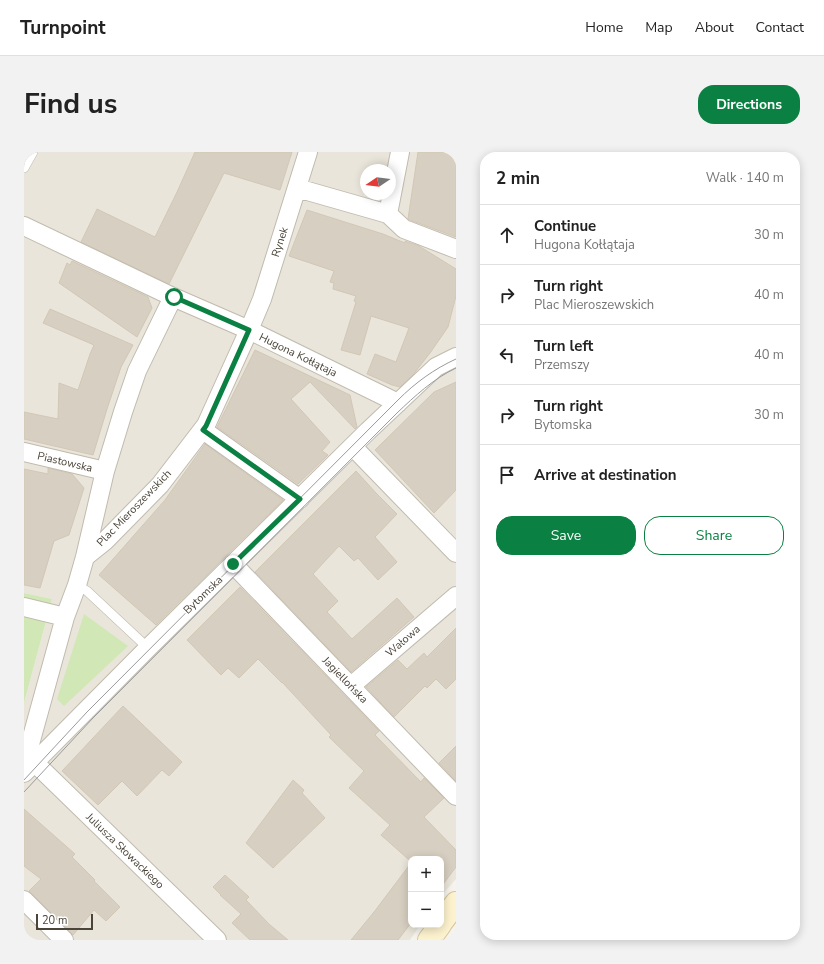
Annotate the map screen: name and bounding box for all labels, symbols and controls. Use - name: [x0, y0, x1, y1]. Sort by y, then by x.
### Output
- text: Turnpoint: [20, 15, 106, 41]
- text: Home: [585, 18, 623, 37]
- text: Map: [645, 18, 673, 37]
- text: About: [695, 18, 734, 37]
- text: Contact: [756, 18, 804, 37]
- text: Find us: [24, 85, 118, 123]
- button: Directions: [698, 85, 800, 124]
- north arrow: [360, 164, 396, 200]
- text: 2 min: [496, 167, 540, 190]
- text: Walk · 140 m: [706, 169, 784, 187]
- text: Continue: [534, 216, 596, 236]
- icon: ahead: [496, 224, 518, 246]
- street label: Rynek: [268, 225, 292, 259]
- text: 30 m: [754, 226, 784, 244]
- text: Hugona Kołłątaja: [534, 236, 635, 254]
- text: Turn right: [534, 276, 603, 296]
- icon: right: [496, 284, 518, 306]
- text: 40 m: [754, 286, 784, 304]
- route start: [165, 288, 183, 306]
- text: Plac Mieroszewskich: [534, 296, 654, 314]
- street label: Hugona Kołłątaja: [256, 330, 340, 381]
- text: Turn left: [534, 336, 593, 356]
- icon: left: [496, 344, 518, 366]
- text: 40 m: [754, 346, 784, 364]
- text: Przemszy: [534, 356, 590, 374]
- text: Turn right: [534, 396, 603, 416]
- icon: right: [496, 404, 518, 426]
- text: 30 m: [754, 406, 784, 424]
- text: Bytomska: [534, 416, 592, 434]
- street label: Piastowska: [36, 448, 94, 476]
- icon: arrive: [496, 464, 518, 486]
- text: Arrive at destination: [534, 465, 677, 485]
- street label: Plac Mieroszewskich: [93, 466, 175, 550]
- button: Save: [496, 516, 636, 555]
- button: Share: [644, 516, 784, 555]
- route end: [224, 555, 242, 573]
- street label: Bytomska: [180, 572, 226, 617]
- street label: Wałowa: [382, 622, 424, 660]
- street label: Jagiellońska: [318, 653, 371, 707]
- street label: Juliusza Słowackiego: [82, 809, 167, 892]
- map controls: [408, 856, 444, 928]
- button: +: [408, 856, 444, 892]
- button: −: [408, 892, 444, 928]
- scale bar: [36, 912, 93, 931]
- text: 20 m: [42, 913, 67, 928]

